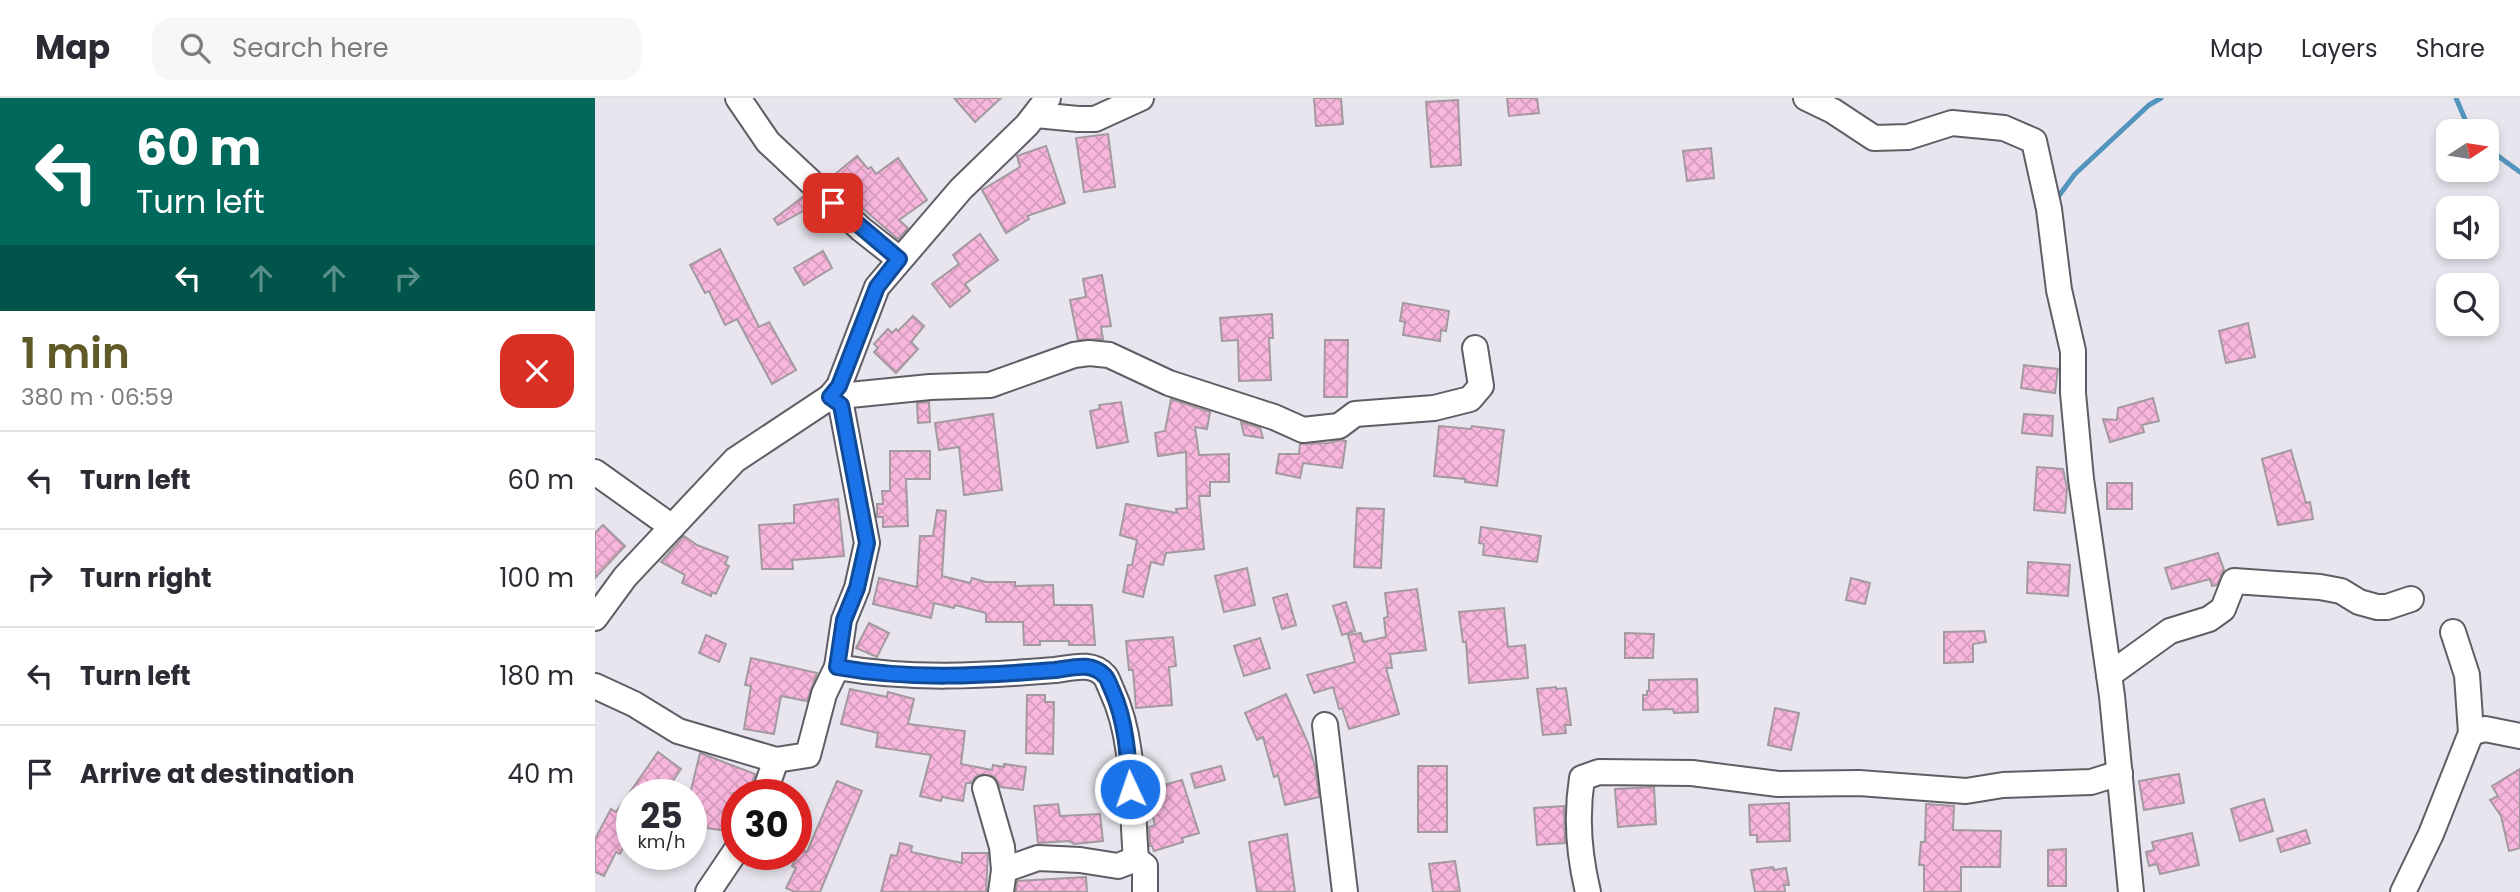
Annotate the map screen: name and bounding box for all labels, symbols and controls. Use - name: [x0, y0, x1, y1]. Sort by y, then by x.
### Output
- search box: [152, 17, 642, 80]
- text: Map: [35, 24, 110, 71]
- icon: search: [176, 29, 214, 67]
- text: Search here: [232, 30, 389, 66]
- text: Map: [2210, 32, 2263, 65]
- text: Layers: [2301, 32, 2377, 65]
- text: Share: [2415, 32, 2485, 65]
- text: 60 m: [136, 114, 261, 182]
- north arrow: [2436, 119, 2499, 182]
- map controls: [2436, 119, 2499, 336]
- icon: left: [21, 126, 112, 217]
- pin: [803, 173, 863, 233]
- text: Turn left: [136, 179, 265, 224]
- icon: arrive: [814, 184, 852, 222]
- button: sound: [2436, 196, 2499, 259]
- icon: left: [169, 259, 207, 297]
- icon: ahead: [242, 259, 280, 297]
- icon: ahead: [315, 259, 353, 297]
- icon: right: [388, 259, 426, 297]
- button: search: [2436, 273, 2499, 336]
- text: 1 min: [21, 324, 130, 383]
- button: close: [500, 334, 574, 408]
- text: 380 m · 06:59: [21, 381, 173, 413]
- icon: left: [21, 461, 59, 499]
- text: Turn left: [80, 462, 191, 498]
- text: 60 m: [507, 462, 574, 498]
- icon: right: [21, 559, 59, 597]
- text: Turn right: [80, 560, 212, 596]
- text: 100 m: [499, 560, 574, 596]
- icon: left: [21, 657, 59, 695]
- text: Turn left: [80, 658, 191, 694]
- text: 180 m: [499, 658, 574, 694]
- position arrow: [1093, 752, 1167, 826]
- icon: arrive: [21, 755, 59, 793]
- text: Arrive at destination: [80, 756, 355, 792]
- text: 40 m: [508, 756, 574, 792]
- speed limit sign: 30: [721, 779, 812, 870]
- text: 25: [640, 791, 683, 840]
- text: km/h: [638, 829, 685, 854]

